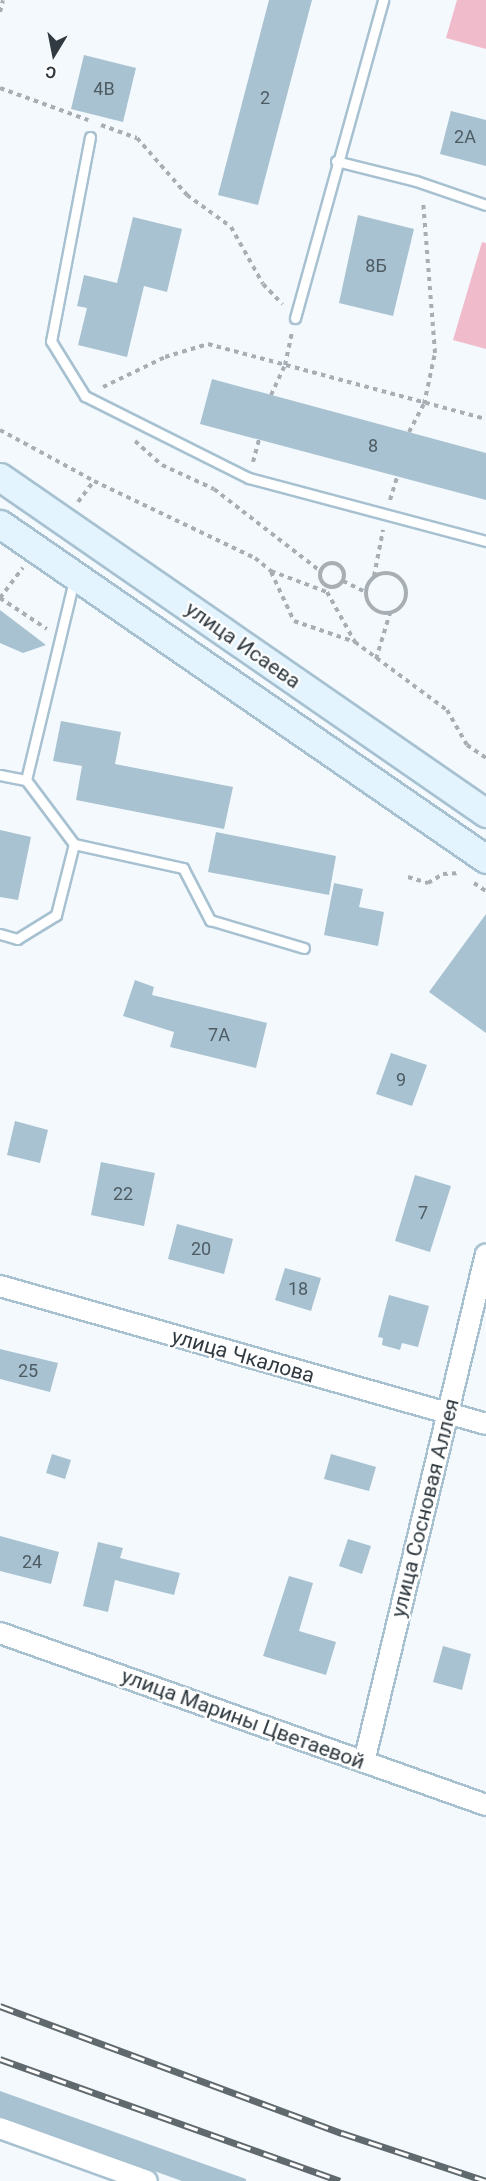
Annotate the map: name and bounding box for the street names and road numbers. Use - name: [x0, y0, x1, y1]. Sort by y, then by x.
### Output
- street label: улица Исаева: [181, 596, 305, 694]
- street label: улица Чкалова: [169, 1324, 317, 1388]
- street label: улица Сосновая Аллея: [386, 1396, 464, 1620]
- street label: улица Марины Цветаевой: [118, 1663, 368, 1775]

